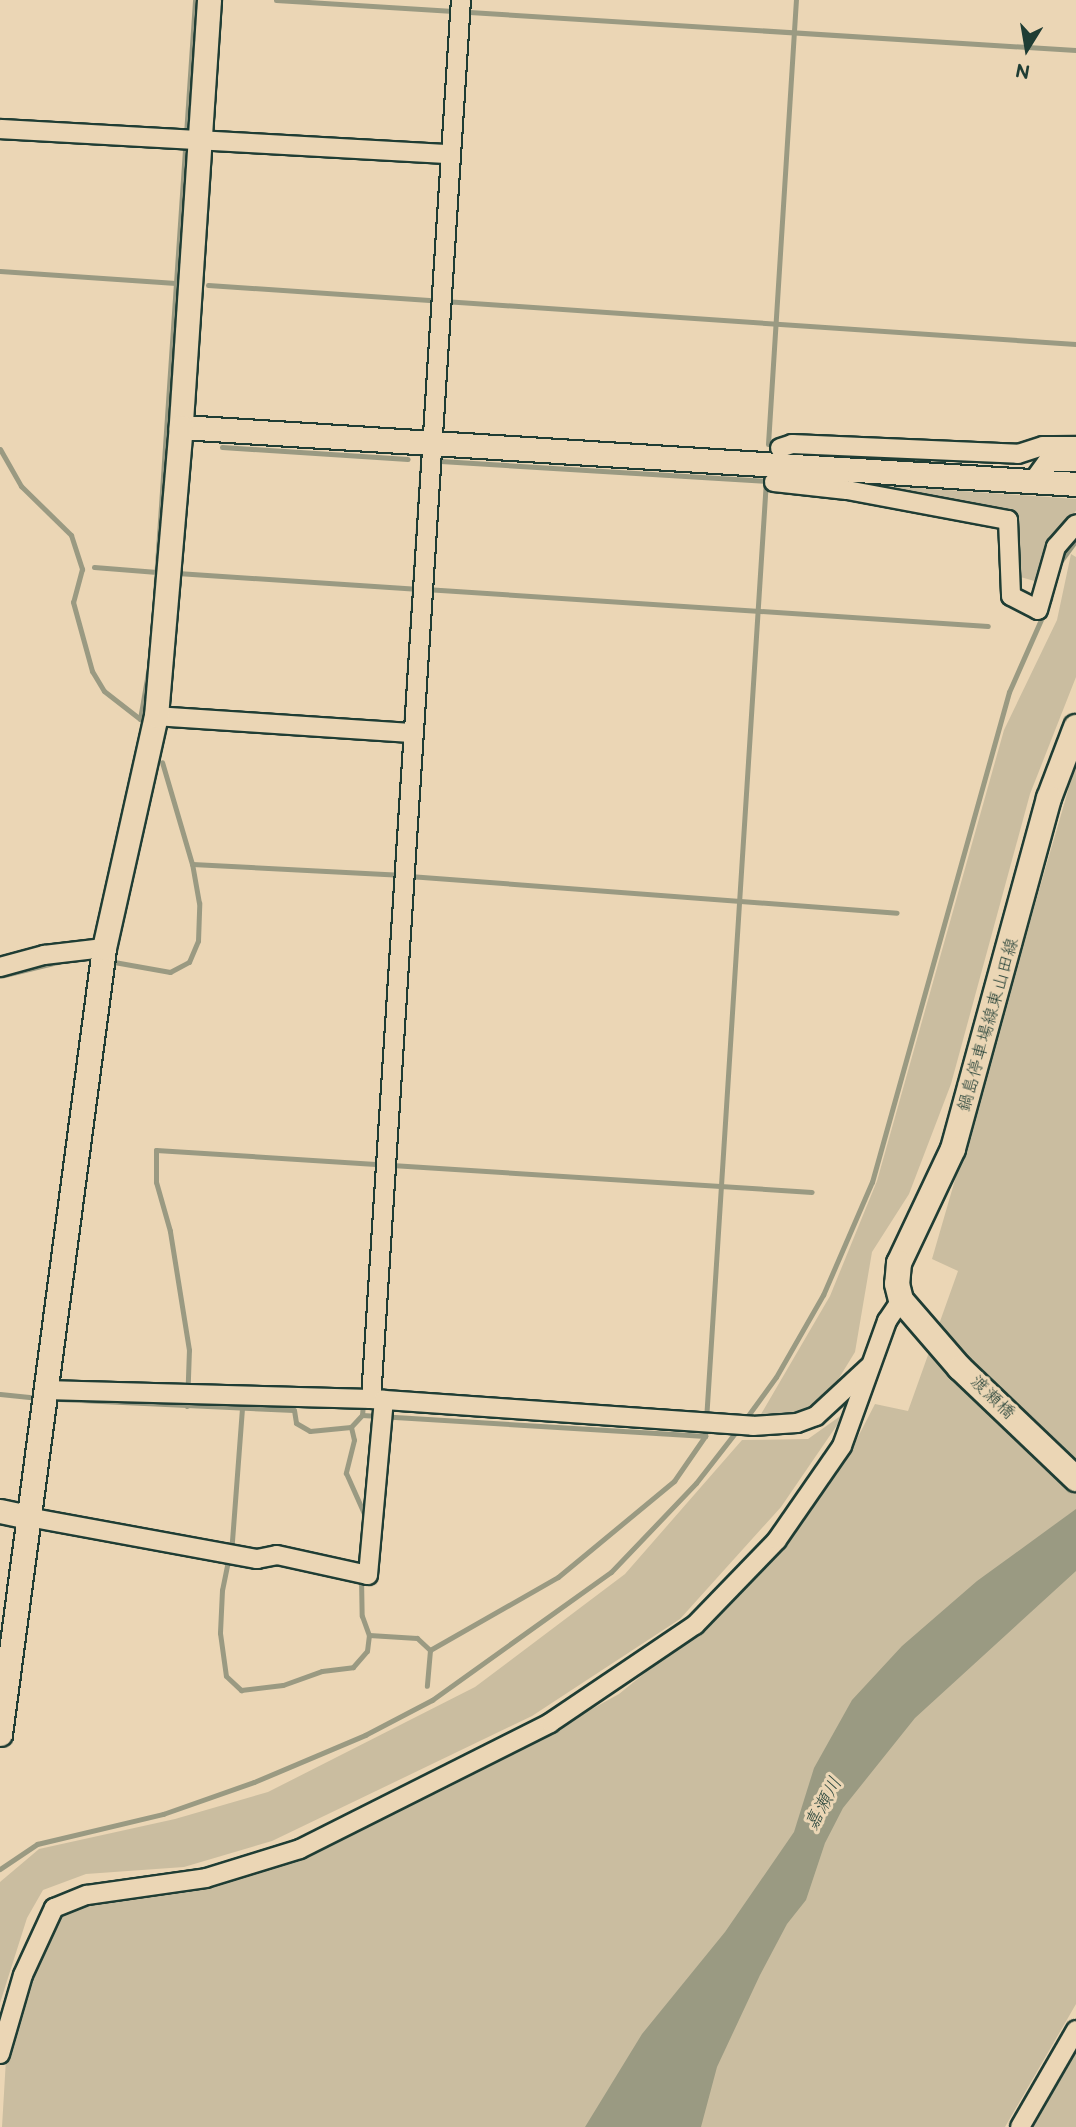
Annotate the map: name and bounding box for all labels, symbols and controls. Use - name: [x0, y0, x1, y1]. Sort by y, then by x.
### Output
- north arrow: [992, 14, 1062, 84]
- text: N: [1014, 57, 1032, 83]
- street label: 鍋島停車場線東山田線: [954, 936, 1024, 1114]
- street label: 渡瀬橋: [965, 1371, 1019, 1425]
- water label: 嘉瀬川: [801, 1773, 847, 1835]

